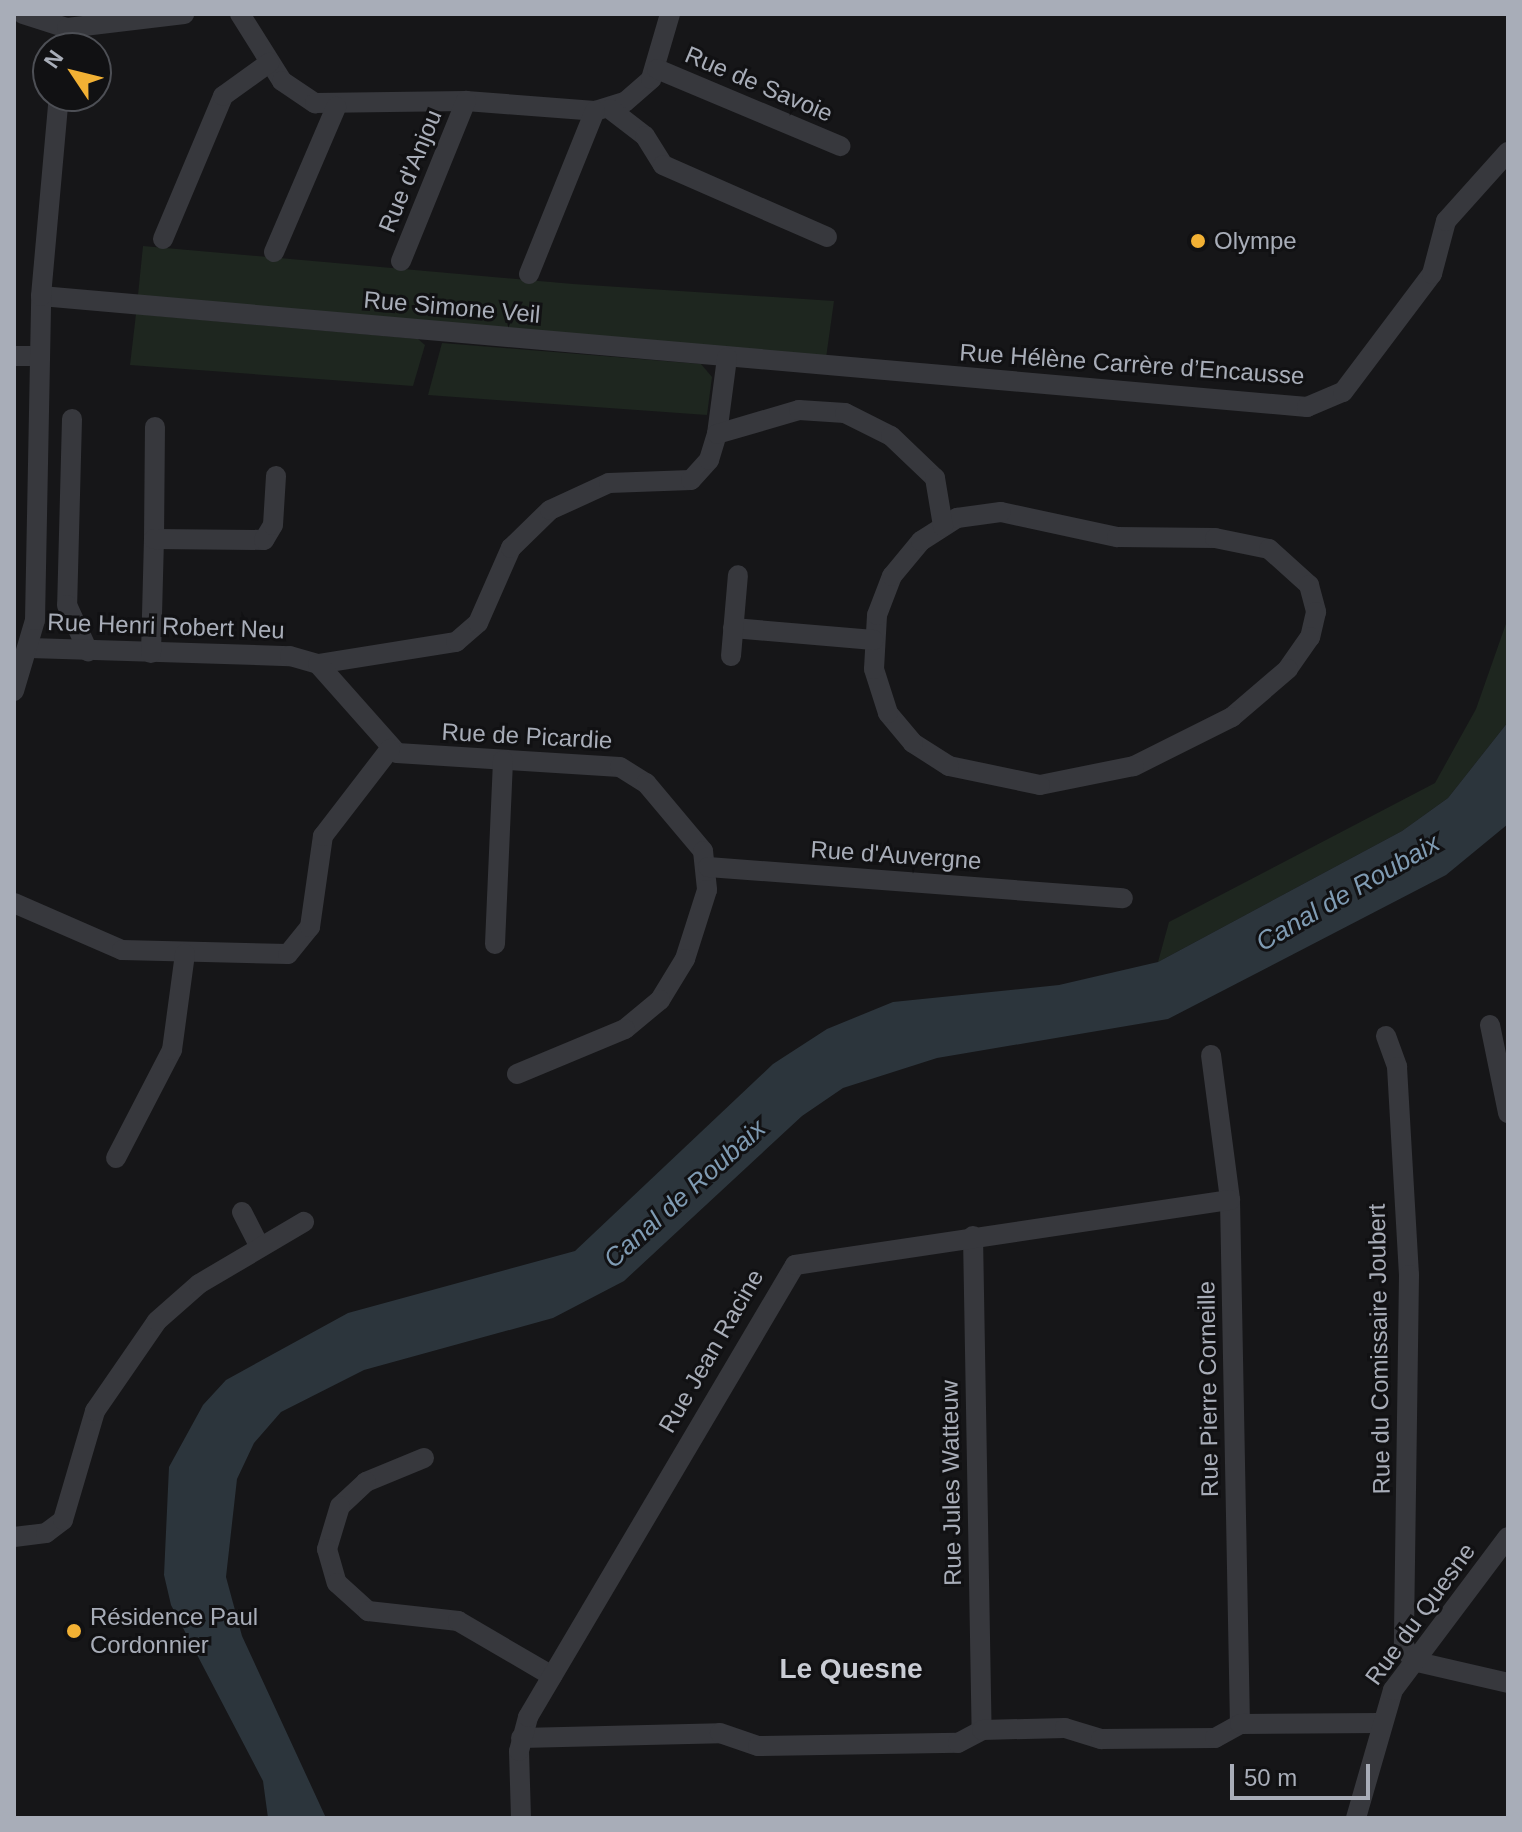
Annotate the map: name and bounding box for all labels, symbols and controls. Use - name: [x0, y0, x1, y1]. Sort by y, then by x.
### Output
- north arrow: [32, 32, 112, 112]
- street label: Rue de Savoie: [681, 40, 837, 128]
- text: N: [39, 45, 68, 73]
- street label: Rue d'Anjou: [372, 105, 448, 237]
- place label: Olympe: [1214, 227, 1297, 255]
- marker: Olympe: [1189, 232, 1207, 250]
- street label: Rue Simone Veil: [362, 285, 542, 329]
- street label: Rue Hélène Carrère d’Encausse: [959, 338, 1305, 390]
- street label: Rue Henri Robert Neu: [47, 607, 285, 645]
- street label: Rue de Picardie: [441, 717, 613, 755]
- water label: Canal de Roubaix: [1251, 828, 1445, 958]
- street label: Rue d'Auvergne: [810, 835, 982, 875]
- water label: Canal de Roubaix: [598, 1113, 772, 1275]
- street label: Rue du Comissaire Joubert: [1362, 1203, 1396, 1495]
- street label: Rue Jean Racine: [653, 1264, 769, 1438]
- street label: Rue Pierre Corneille: [1192, 1281, 1224, 1497]
- street label: Rue Jules Watteuw: [935, 1380, 967, 1586]
- street label: Rue du Quesne: [1359, 1538, 1481, 1690]
- place label: Résidence Paul Cordonnier: [90, 1603, 258, 1659]
- marker: Résidence Paul Cordonnier: [65, 1622, 83, 1640]
- district label: Le Quesne: [779, 1652, 923, 1686]
- scale bar: [1234, 1748, 1374, 1798]
- text: 50 m: [1244, 1764, 1297, 1791]

